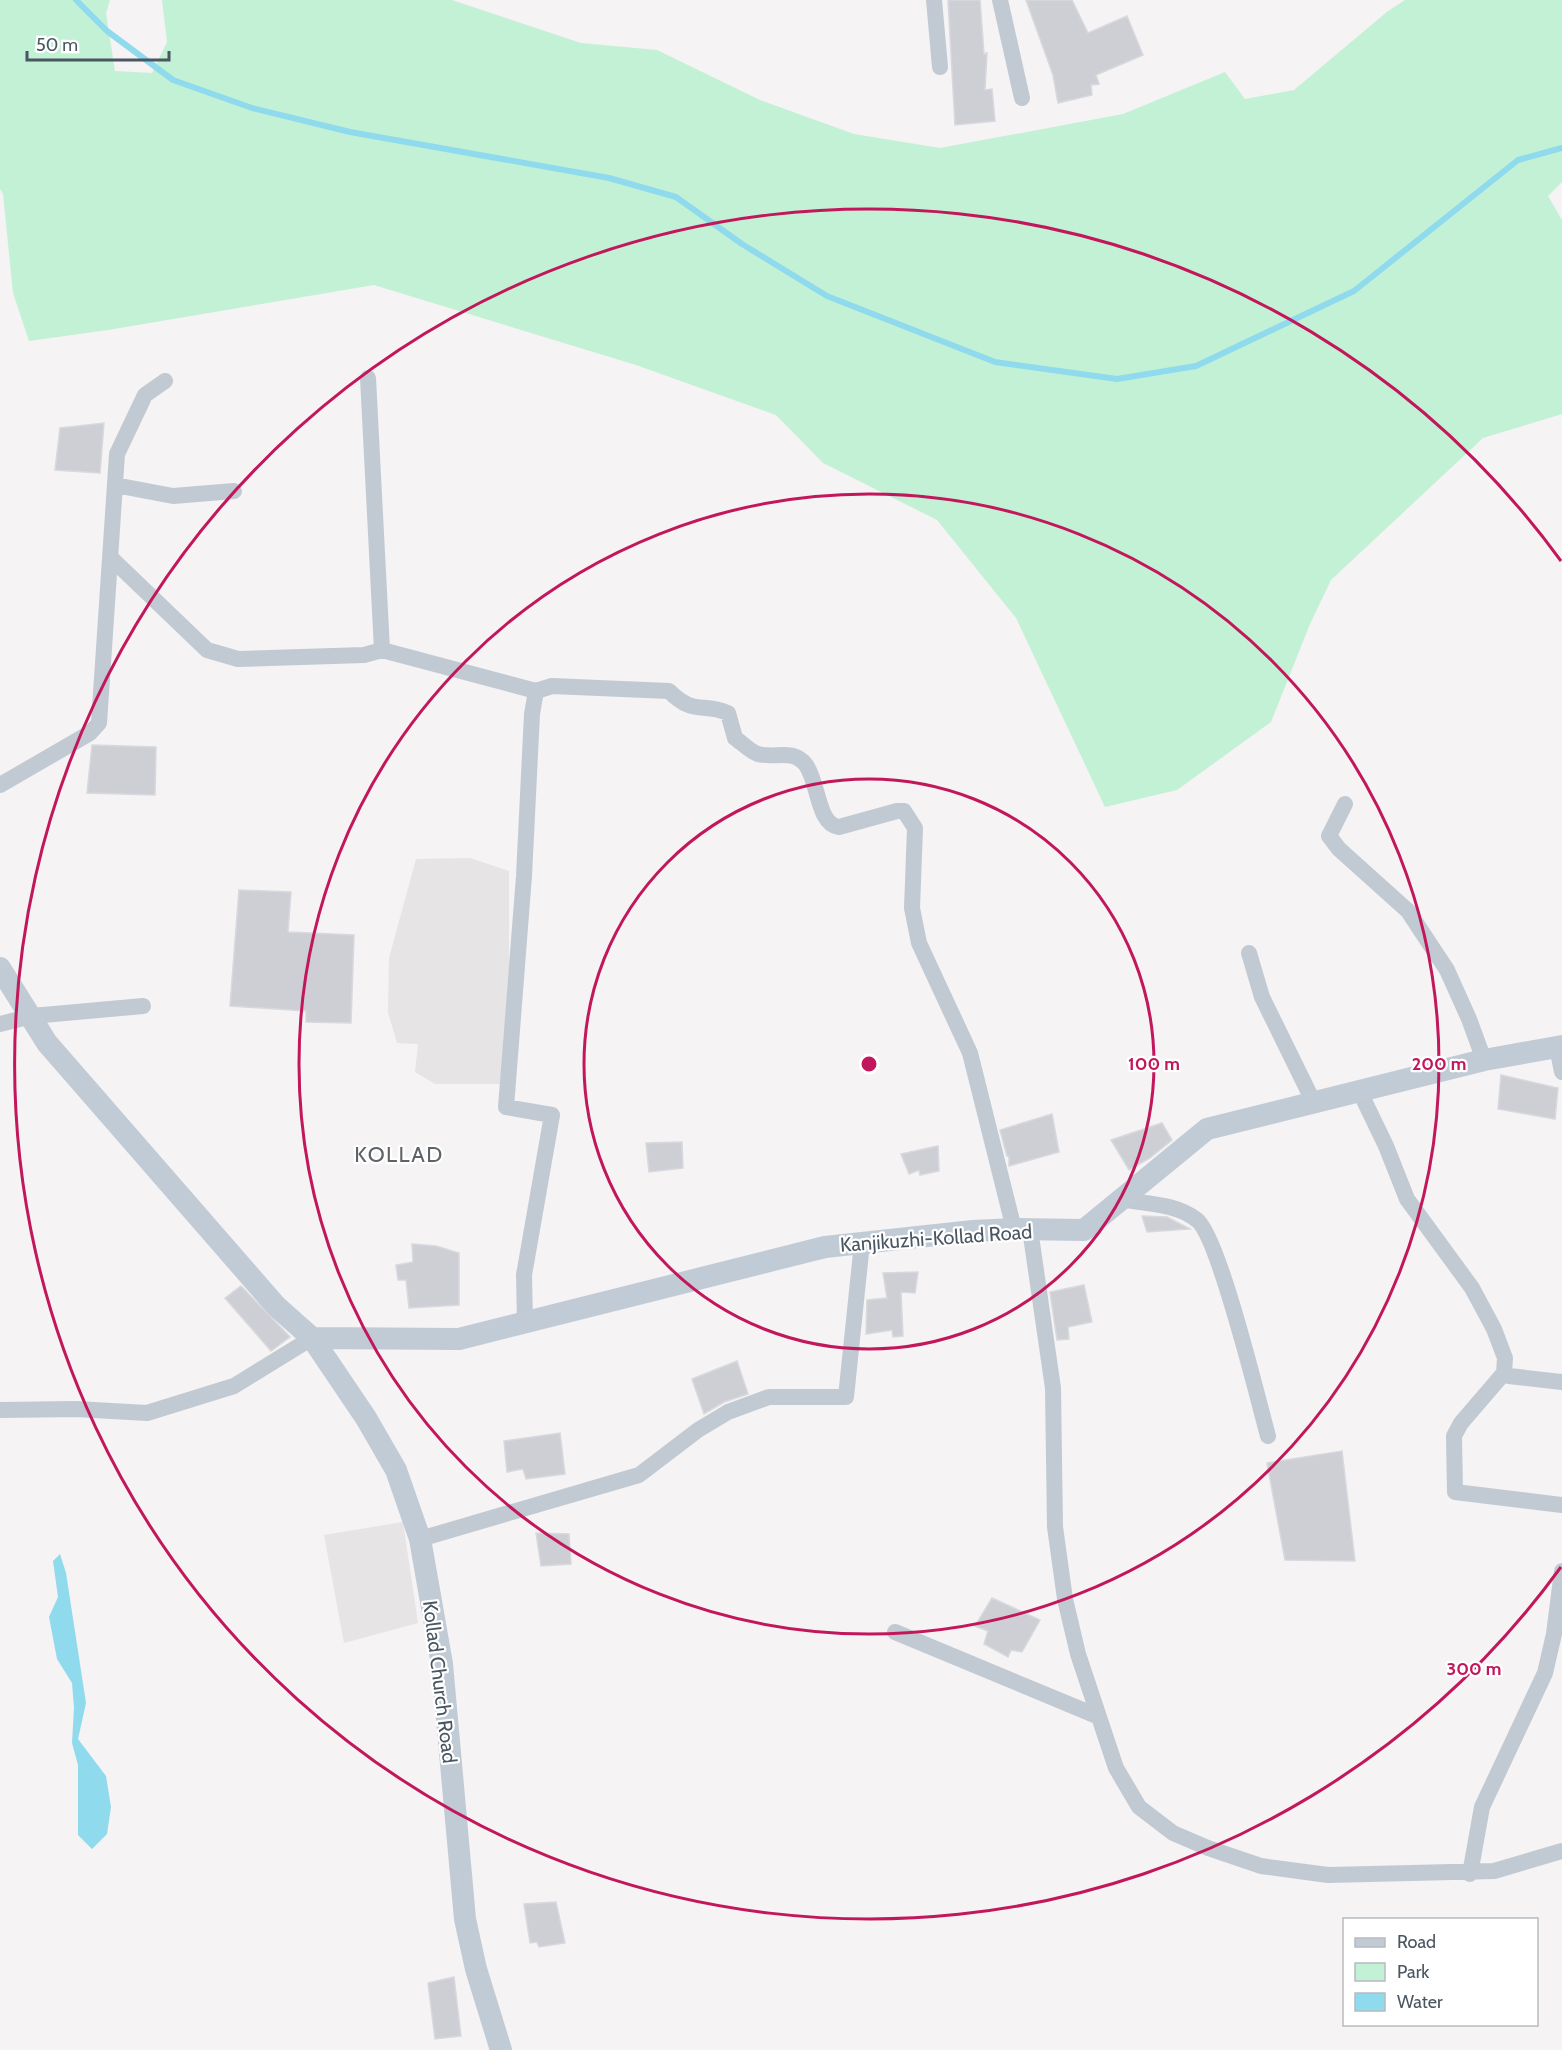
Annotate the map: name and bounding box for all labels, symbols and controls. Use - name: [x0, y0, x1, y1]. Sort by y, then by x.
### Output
- scale bar: [27, 24, 170, 62]
- text: 50 m: [36, 34, 78, 56]
- text: 100 m: [1128, 1053, 1180, 1075]
- text: 200 m: [1412, 1053, 1466, 1075]
- centre of rings: [859, 1054, 879, 1074]
- district label: KOLLAD: [354, 1141, 444, 1168]
- street label: Kanjikuzhi-Kollad Road: [839, 1219, 1033, 1257]
- street label: Kollad Church Road: [418, 1599, 462, 1765]
- text: 300 m: [1447, 1658, 1501, 1680]
- legend: [1343, 1918, 1538, 2026]
- text: Road: [1397, 1931, 1436, 1953]
- text: Park: [1397, 1961, 1430, 1983]
- text: Water: [1397, 1991, 1443, 2013]

